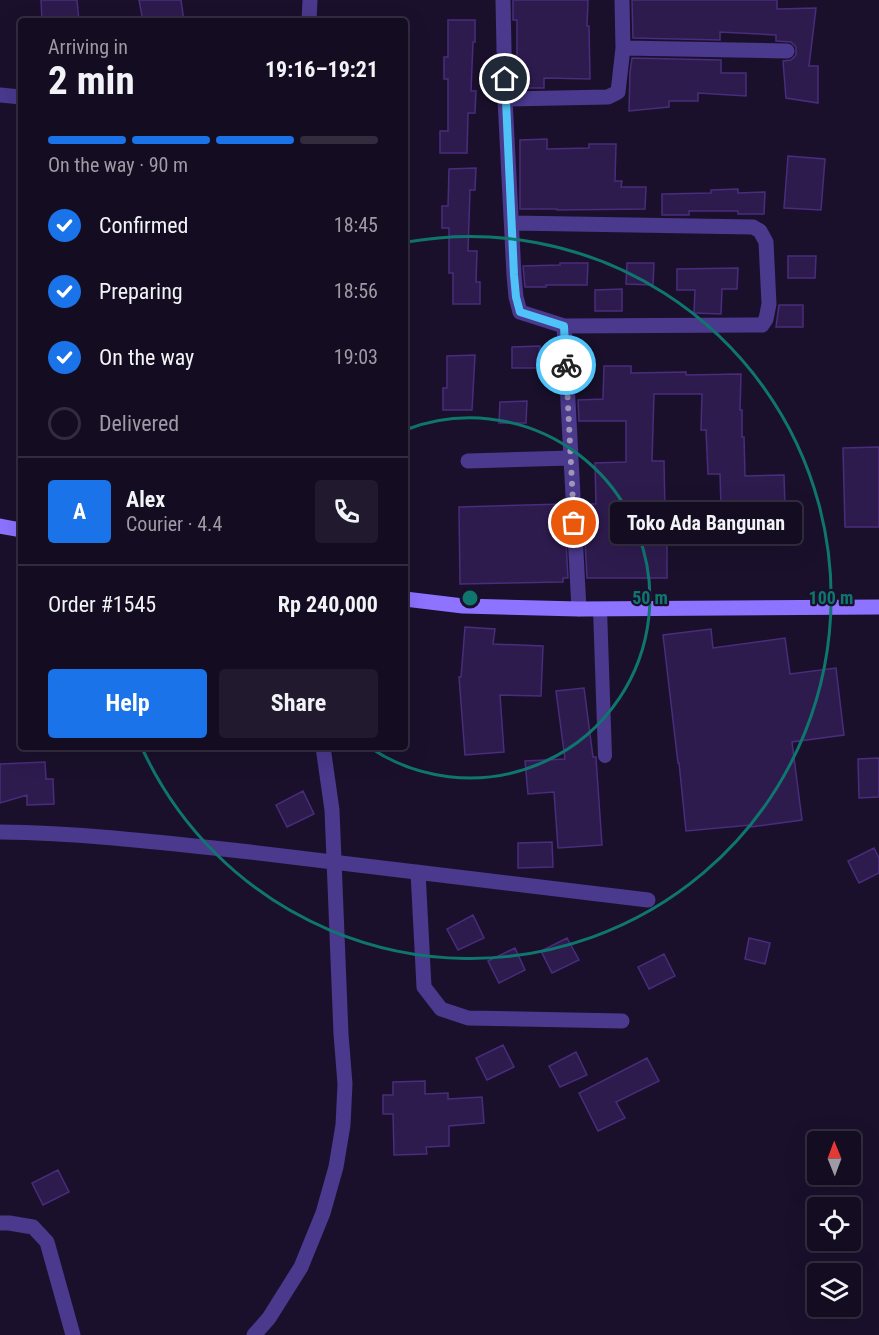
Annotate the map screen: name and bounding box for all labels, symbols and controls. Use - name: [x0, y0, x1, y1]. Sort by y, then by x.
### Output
- text: Arriving in: [48, 35, 128, 59]
- pin: [479, 53, 530, 104]
- text: 19:16–19:21: [265, 57, 378, 82]
- text: 2 min: [48, 58, 135, 104]
- icon: home: [488, 62, 521, 95]
- text: On the way · 90 m: [48, 153, 188, 177]
- icon: check: [48, 209, 81, 242]
- text: Confirmed: [99, 213, 188, 238]
- text: 18:45: [334, 213, 378, 237]
- icon: check: [48, 275, 81, 308]
- text: Preparing: [99, 279, 183, 304]
- text: 18:56: [334, 279, 378, 303]
- courier: [536, 335, 596, 395]
- icon: check: [48, 341, 81, 374]
- text: On the way: [99, 345, 194, 370]
- text: 19:03: [334, 345, 378, 369]
- icon: bike: [550, 349, 583, 382]
- text: Delivered: [99, 411, 179, 436]
- button: phone: [315, 480, 378, 543]
- text: Alex: [126, 487, 165, 512]
- pin: [548, 497, 599, 548]
- text: A: [73, 499, 86, 524]
- callout: Toko Ada Bangunan: [610, 502, 802, 544]
- icon: bag: [557, 506, 590, 539]
- text: Toko Ada Bangunan: [627, 511, 785, 535]
- text: Courier · 4.4: [126, 512, 222, 536]
- text: 50 m: [632, 587, 668, 608]
- text: 100 m: [809, 587, 853, 608]
- centre of rings: [460, 588, 480, 608]
- text: Order #1545: [48, 592, 156, 617]
- text: Rp 240,000: [278, 592, 378, 617]
- button: Help: [48, 669, 207, 738]
- button: Share: [219, 669, 378, 738]
- north arrow: [807, 1131, 861, 1185]
- map controls: [807, 1131, 861, 1317]
- button: locate: [807, 1197, 861, 1251]
- button: layers: [807, 1263, 861, 1317]

